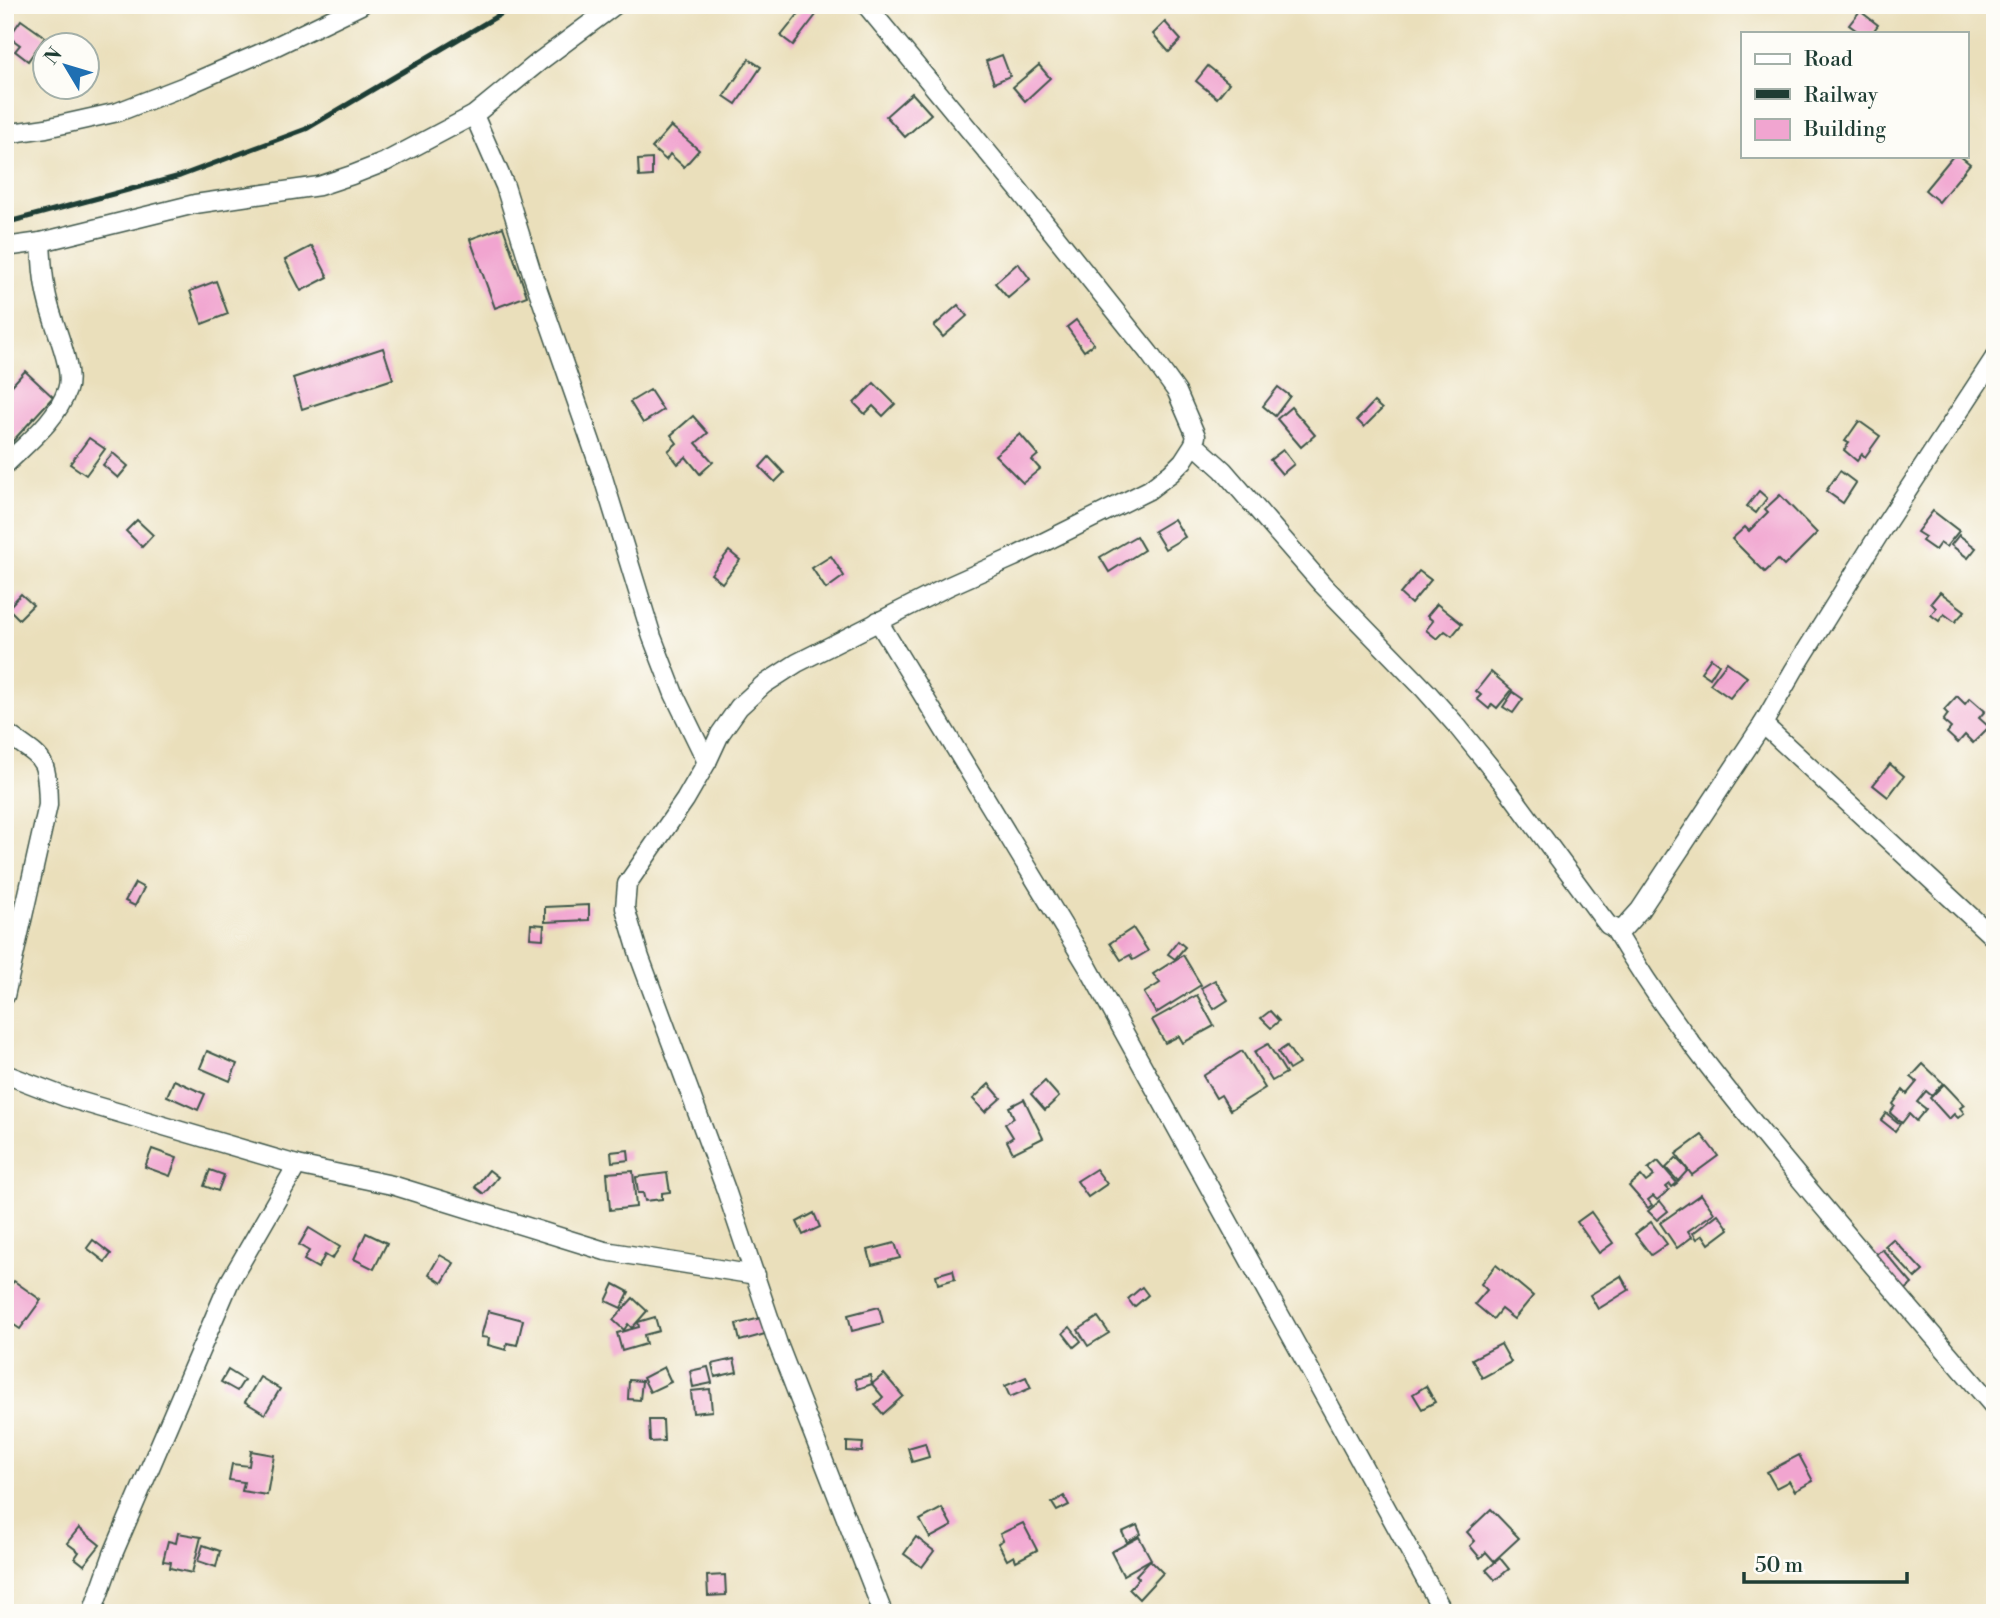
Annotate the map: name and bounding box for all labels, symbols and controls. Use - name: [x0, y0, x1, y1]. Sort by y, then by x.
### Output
- north arrow: [32, 32, 102, 102]
- legend: [1741, 32, 1968, 158]
- text: N: [39, 43, 67, 69]
- text: Road: [1804, 47, 1853, 73]
- text: Railway: [1804, 83, 1879, 109]
- text: Building: [1803, 117, 1886, 143]
- scale bar: [1744, 1541, 1907, 1585]
- text: 50 m: [1755, 1553, 1803, 1579]

